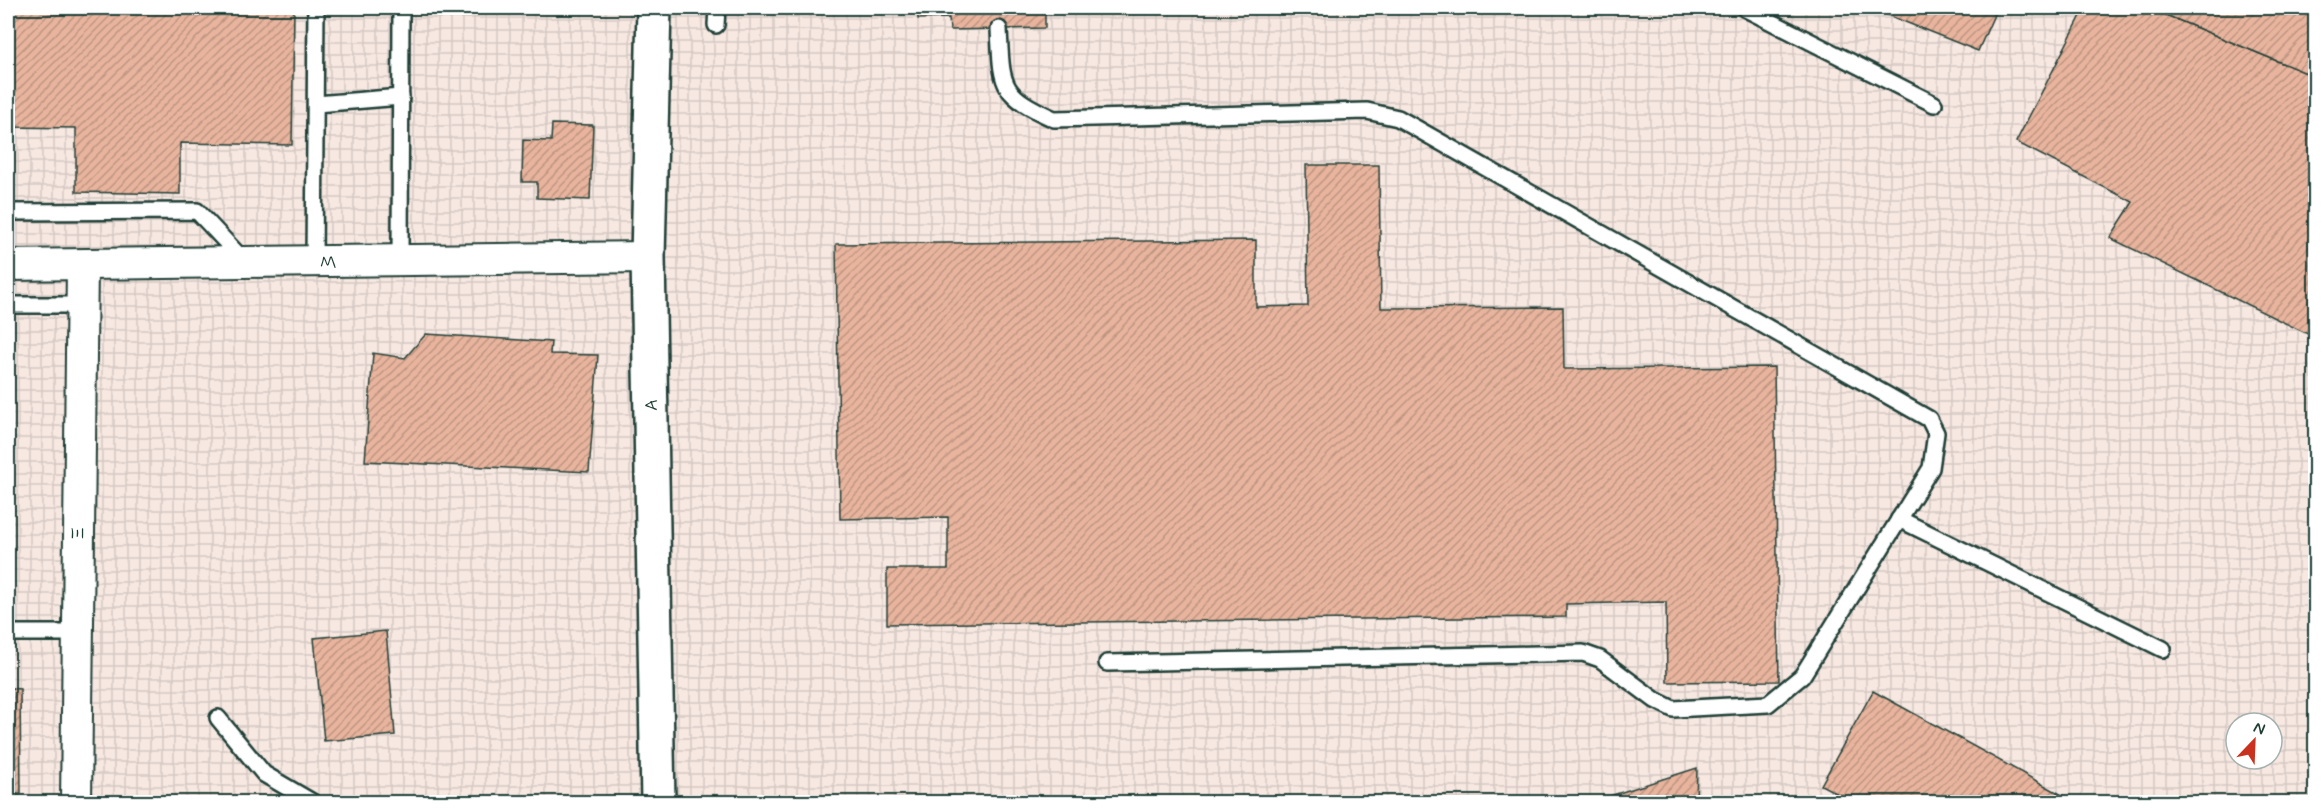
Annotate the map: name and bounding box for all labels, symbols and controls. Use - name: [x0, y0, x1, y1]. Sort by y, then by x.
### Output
- street label: Μ: [320, 251, 336, 275]
- street label: Α: [640, 399, 664, 411]
- street label: Ξ: [67, 527, 91, 541]
- north arrow: [2224, 711, 2284, 771]
- text: N: [2250, 717, 2268, 740]

